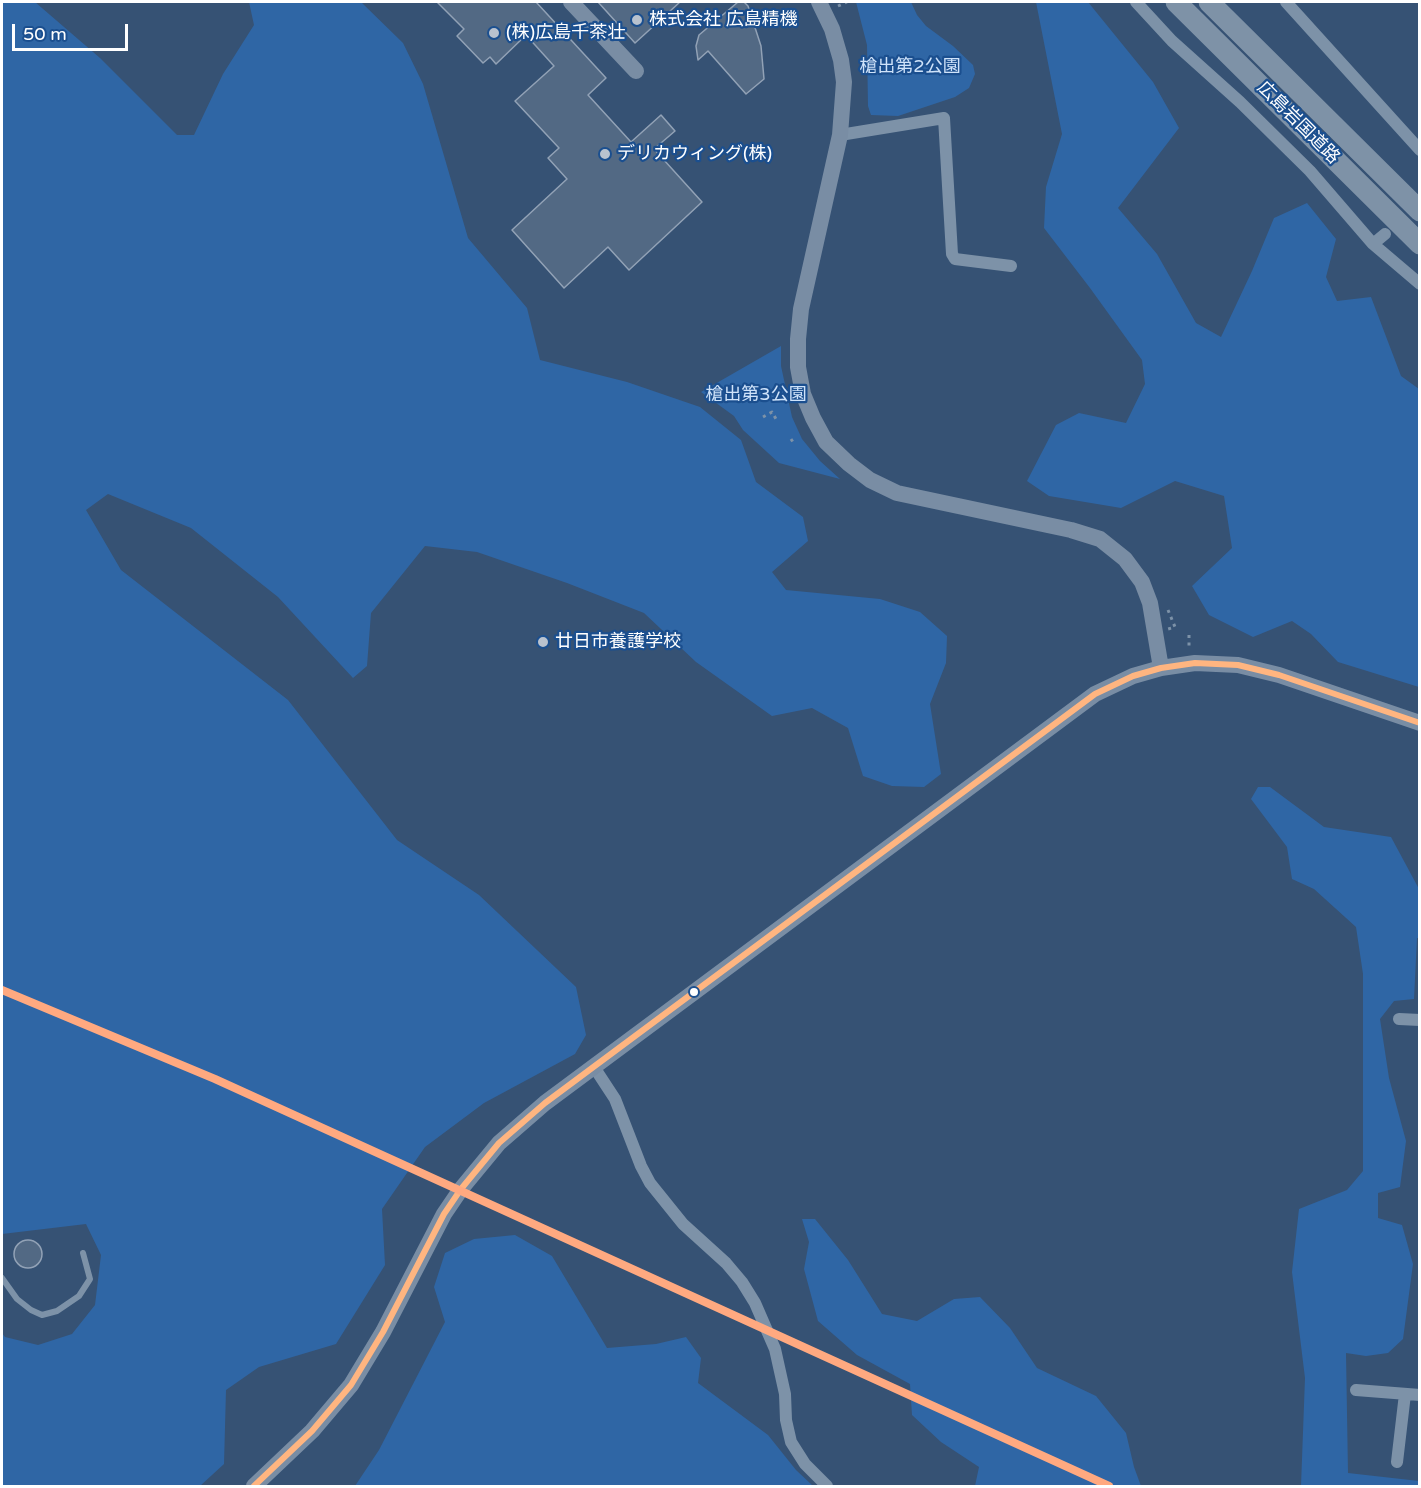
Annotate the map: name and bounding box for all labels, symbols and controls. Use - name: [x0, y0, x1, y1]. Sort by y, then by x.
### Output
- place label: 株式会社 広島精機: [649, 9, 798, 31]
- scale bar: [15, 12, 130, 50]
- marker: 株式会社 広島精機: [630, 13, 644, 27]
- place label: (株)広島千茶壮: [506, 22, 625, 44]
- text: 50 m: [23, 23, 67, 45]
- marker: (株)広島千茶壮: [487, 26, 501, 40]
- park label: 槍出第2公園: [859, 56, 961, 78]
- street label: 広島岩国道路: [1252, 77, 1344, 169]
- place label: デリカウィング(株): [617, 143, 772, 165]
- marker: デリカウィング(株): [598, 147, 612, 161]
- park label: 槍出第3公園: [705, 384, 807, 406]
- place label: 廿日市養護学校: [555, 631, 681, 653]
- marker: 廿日市養護学校: [536, 635, 550, 649]
- unlabelled marker: [688, 986, 700, 998]

